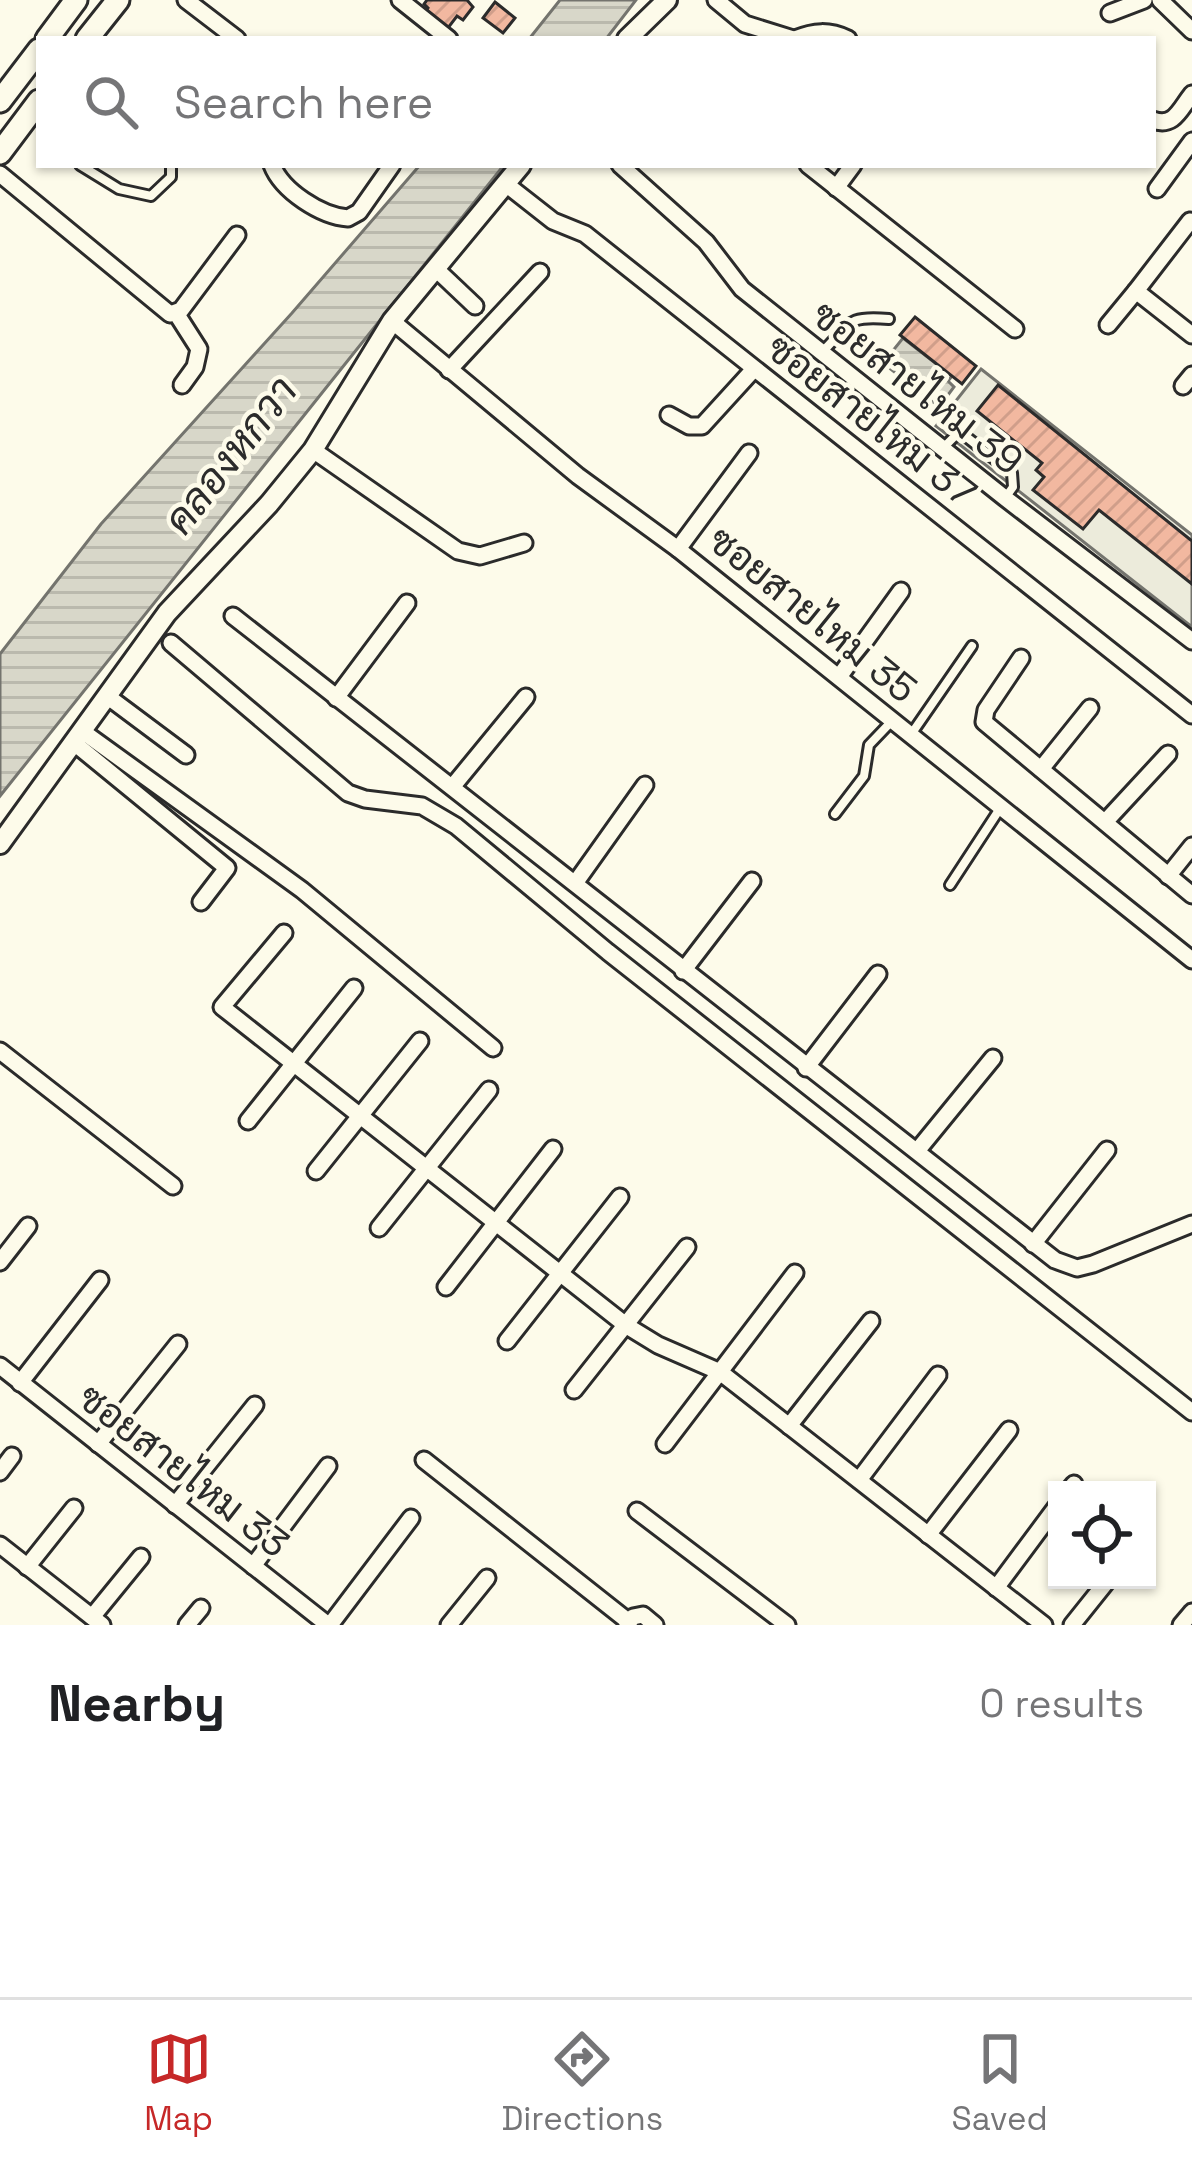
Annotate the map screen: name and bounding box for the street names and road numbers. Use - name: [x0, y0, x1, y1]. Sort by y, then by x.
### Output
- street label: ซอยสายไหม 39: [802, 289, 1034, 485]
- street label: ซอยสายไหม 37: [757, 323, 987, 517]
- street label: ซอยสายไหม 35: [699, 515, 927, 713]
- street label: ซอยสายไหม 33: [68, 1372, 300, 1568]

